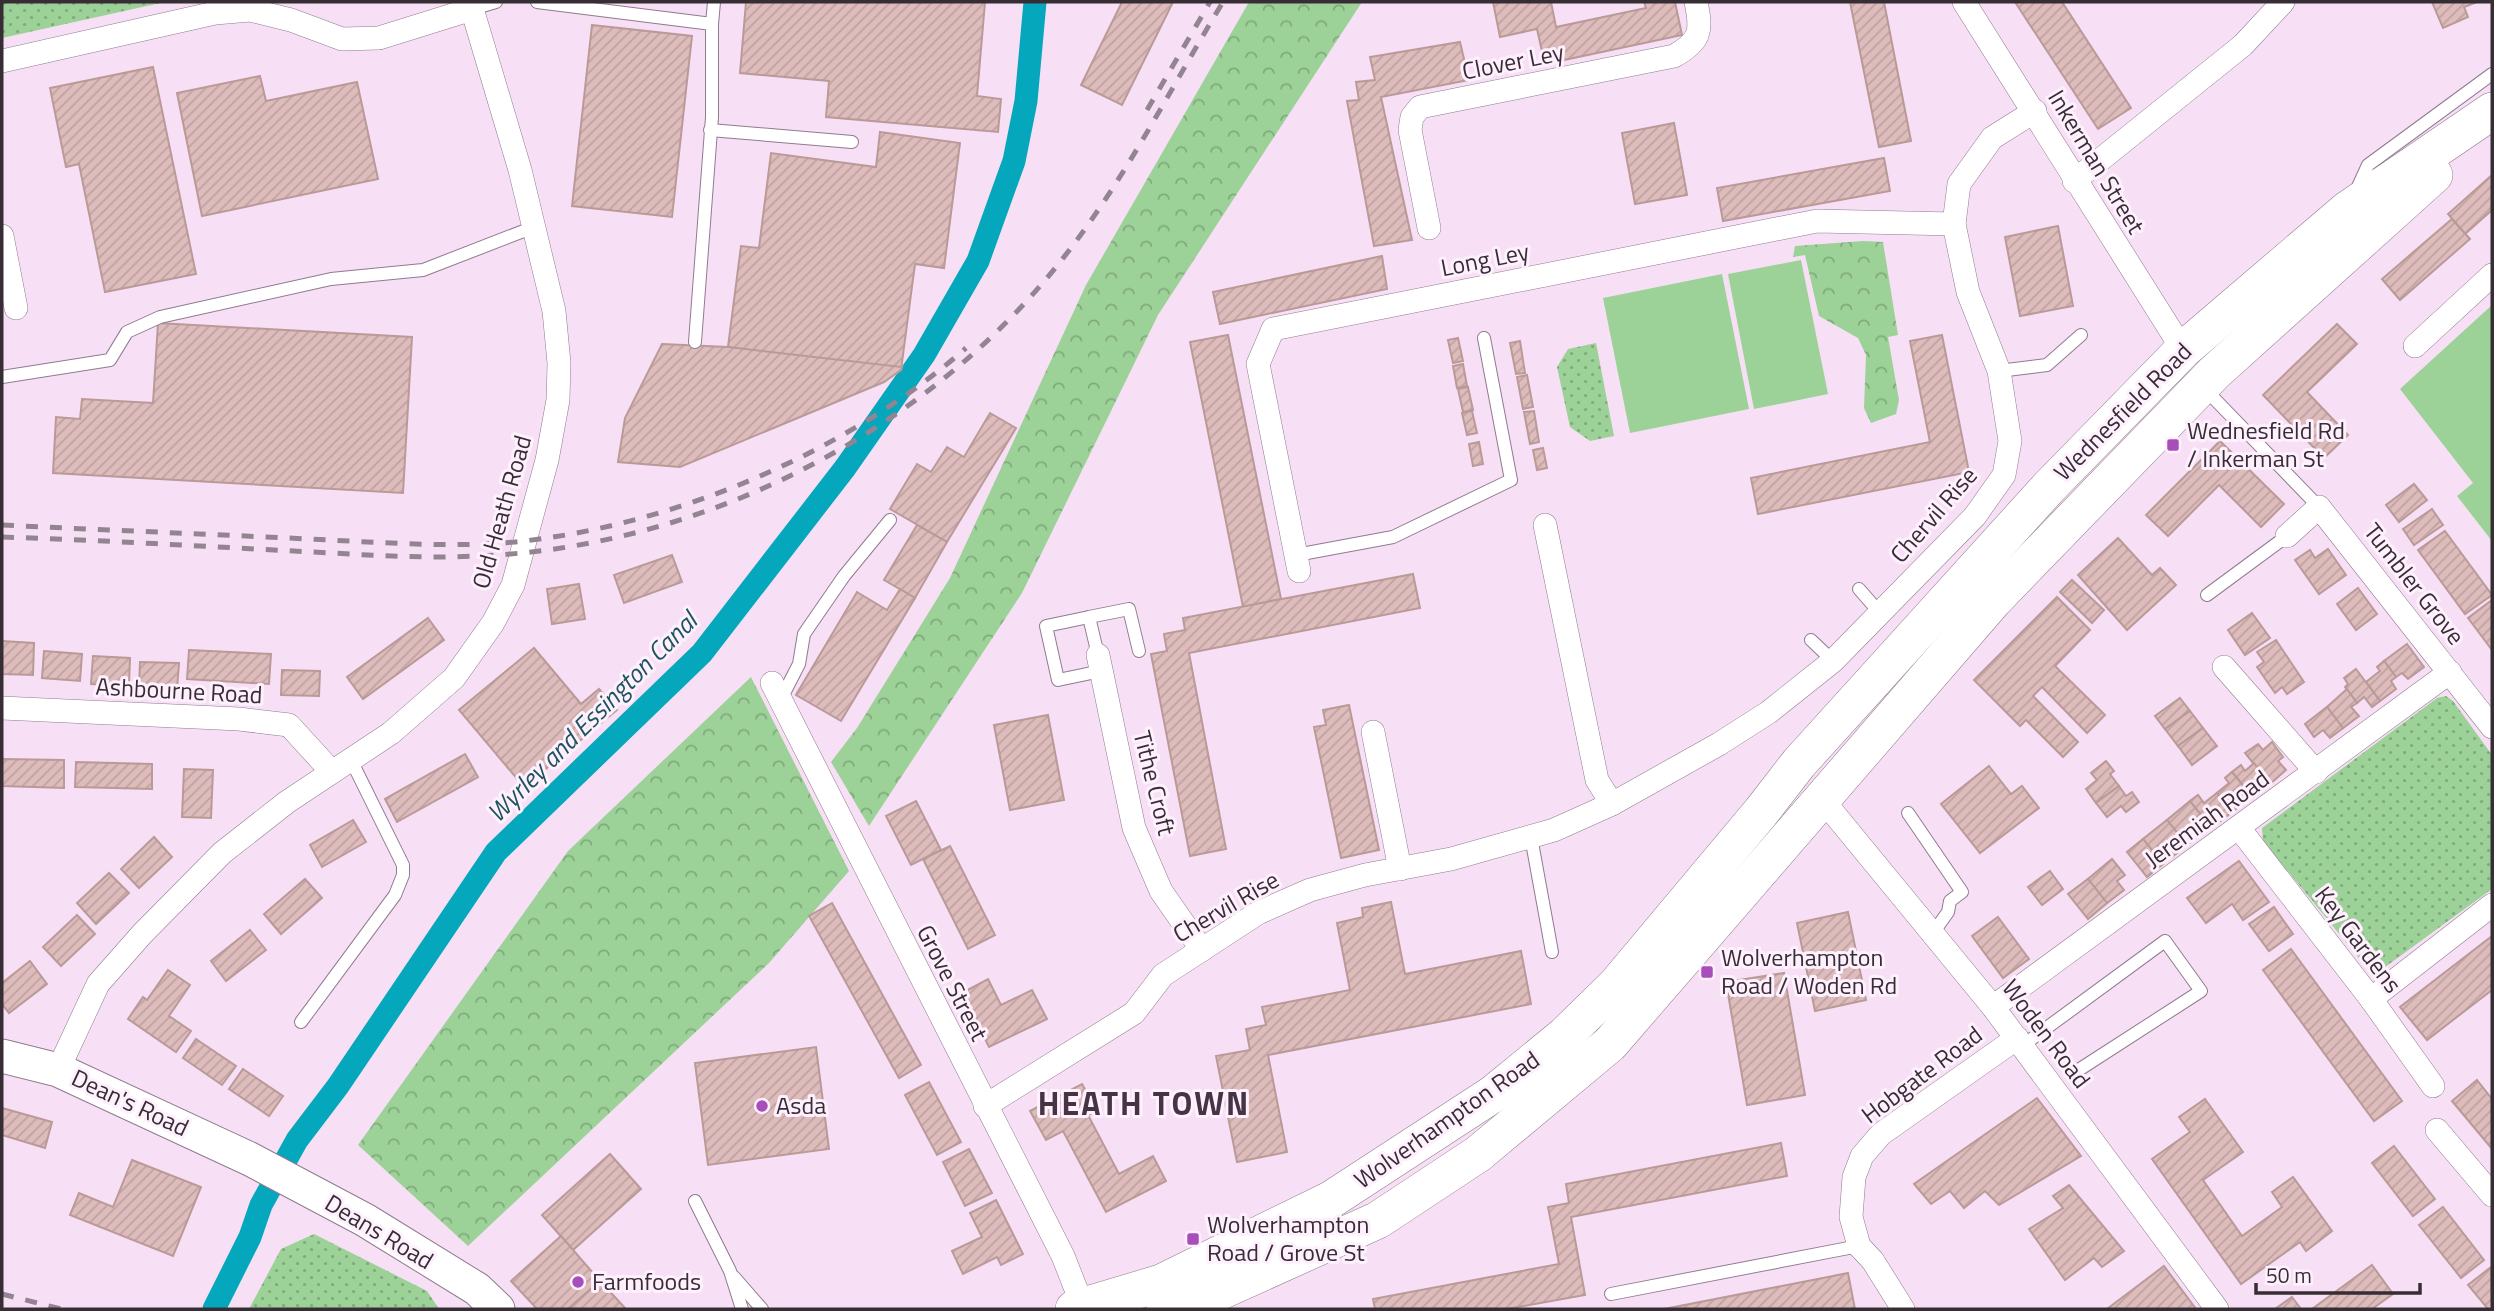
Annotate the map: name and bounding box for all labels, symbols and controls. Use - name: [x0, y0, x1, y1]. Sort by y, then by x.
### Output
- street label: Clover Ley: [1459, 33, 1567, 89]
- street label: Inkerman Street: [2040, 83, 2154, 241]
- street label: Long Ley: [1437, 233, 1533, 285]
- street label: Wednesfield Road: [2045, 334, 2200, 489]
- place label: Wednesfield Rd / Inkerman St: [2187, 412, 2345, 476]
- street label: Old Heath Road: [462, 431, 540, 593]
- marker: Wednesfield Rd / Inkerman St: [2165, 437, 2181, 453]
- street label: Chervil Rise: [1881, 458, 1985, 570]
- street label: Tumbler Grove: [2356, 515, 2474, 652]
- water label: Wyrley and Essington Canal: [477, 600, 708, 831]
- street label: Ashbourne Road: [95, 668, 263, 712]
- street label: Tithe Croft: [1125, 727, 1185, 839]
- street label: Jeremiah Road: [2137, 761, 2276, 876]
- street label: Chervil Rise: [1166, 861, 1285, 951]
- street label: Key Gardens: [2307, 878, 2411, 1000]
- street label: Grove Street: [908, 918, 998, 1047]
- place label: Wolverhampton Road / Woden Rd: [1721, 939, 1897, 1003]
- marker: Wolverhampton Road / Woden Rd: [1699, 964, 1715, 980]
- street label: Woden Road: [1994, 971, 2100, 1096]
- street label: Hobgate Road: [1853, 1017, 1990, 1132]
- street label: Wolverhampton Road: [1346, 1041, 1547, 1197]
- street label: Dean's Road: [66, 1059, 195, 1145]
- district label: HEATH TOWN: [1038, 1079, 1250, 1127]
- place label: Asda: [776, 1087, 826, 1123]
- marker: Asda: [754, 1098, 770, 1114]
- street label: Deans Road: [318, 1185, 441, 1278]
- place label: Wolverhampton Road / Grove St: [1207, 1206, 1369, 1270]
- marker: Wolverhampton Road / Grove St: [1185, 1231, 1201, 1247]
- scale bar: [2256, 1252, 2420, 1296]
- text: 50 m: [2266, 1259, 2312, 1291]
- place label: Farmfoods: [592, 1263, 701, 1299]
- marker: Farmfoods: [570, 1274, 586, 1290]

